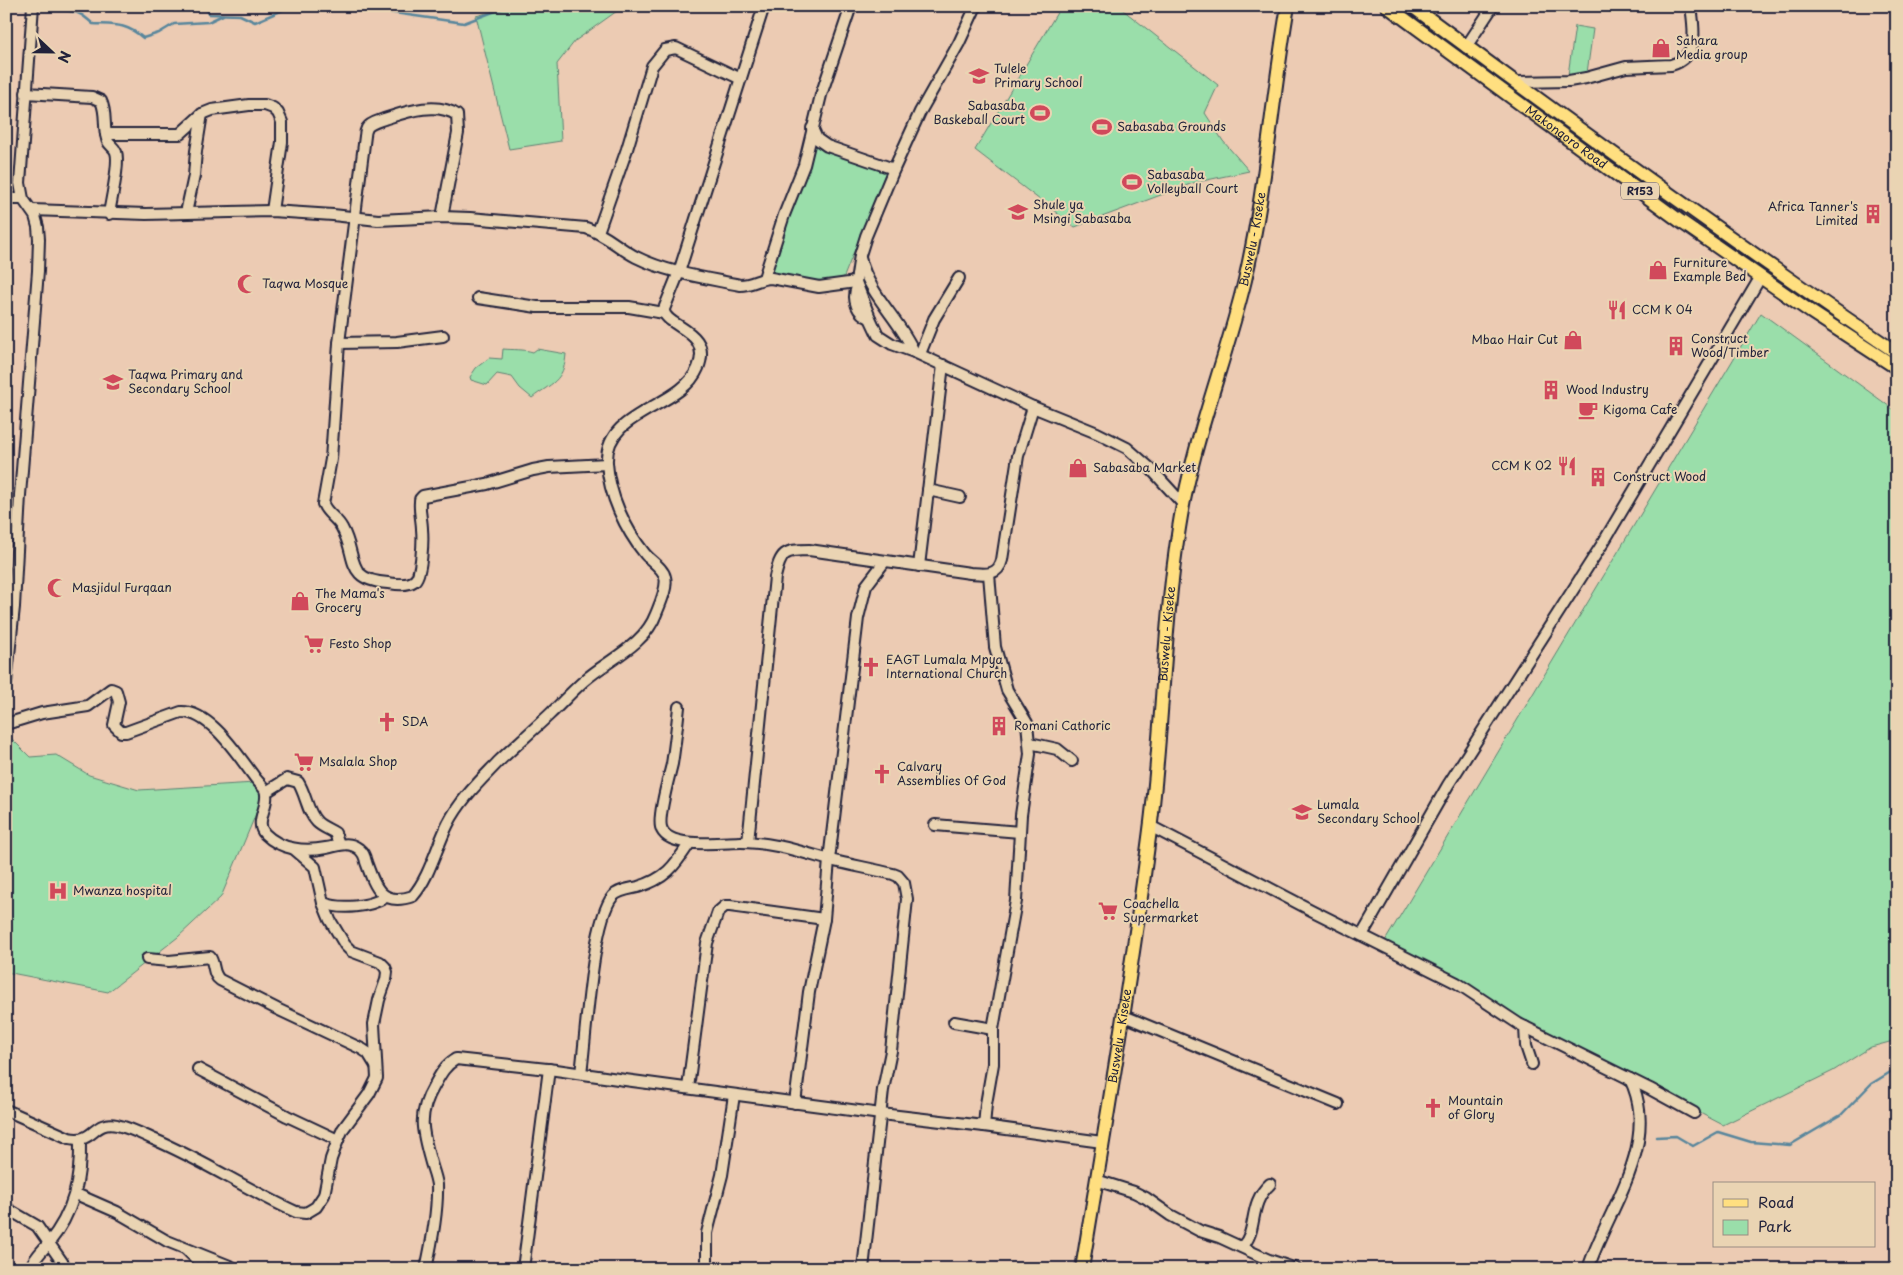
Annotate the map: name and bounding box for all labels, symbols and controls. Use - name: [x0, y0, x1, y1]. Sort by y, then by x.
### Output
- north arrow: [28, 28, 78, 78]
- place label: Sahara Media group: [1676, 31, 1748, 63]
- shop icon: Sahara Media group: [1650, 37, 1672, 59]
- text: N: [53, 48, 76, 66]
- place label: Tulele Primary School: [994, 59, 1082, 91]
- school or university icon: Tulele Primary School: [968, 65, 990, 87]
- place label: Sabasaba Baskeball Court: [933, 96, 1025, 128]
- street label: Makongoro Road: [1522, 100, 1611, 173]
- sports icon: Sabasaba Baskeball Court: [1029, 102, 1051, 124]
- sports icon: Sabasaba Grounds: [1091, 116, 1113, 138]
- place label: Sabasaba Grounds: [1117, 117, 1226, 135]
- place label: Sabasaba Volleyball Court: [1147, 165, 1238, 197]
- sports icon: Sabasaba Volleyball Court: [1121, 171, 1143, 193]
- road number: R153: [1621, 182, 1659, 200]
- street label: Buswelu - Kiseke: [1234, 190, 1269, 288]
- place label: Shule ya Msingi Sabasaba: [1033, 195, 1132, 227]
- place label: Africa Tanner's Limited: [1768, 197, 1859, 229]
- school or university icon: Shule ya Msingi Sabasaba: [1007, 201, 1029, 223]
- building icon: Africa Tanner's Limited: [1862, 203, 1884, 225]
- place label: Furniture Example Bed: [1673, 253, 1746, 285]
- shop icon: Furniture Example Bed: [1647, 259, 1669, 281]
- mosque icon: Taqwa Mosque: [236, 273, 258, 295]
- place label: Taqwa Mosque: [262, 274, 349, 292]
- restaurant icon: CCM K 04: [1606, 299, 1628, 321]
- place label: CCM K 04: [1632, 300, 1693, 318]
- shop icon: Mbao Hair Cut: [1562, 329, 1584, 351]
- place label: Construct Wood/Timber: [1691, 329, 1769, 361]
- place label: Mbao Hair Cut: [1472, 330, 1558, 348]
- building icon: Construct Wood/Timber: [1665, 335, 1687, 357]
- place label: Taqwa Primary and Secondary School: [128, 365, 243, 397]
- school or university icon: Taqwa Primary and Secondary School: [102, 371, 124, 393]
- building icon: Wood Industry: [1540, 379, 1562, 401]
- place label: Wood Industry: [1566, 380, 1649, 398]
- cafe icon: Kigoma Cafe: [1577, 399, 1599, 421]
- place label: Kigoma Cafe: [1603, 400, 1678, 418]
- restaurant icon: CCM K 02: [1556, 455, 1578, 477]
- place label: CCM K 02: [1491, 456, 1552, 474]
- shop icon: Sabasaba Market: [1067, 457, 1089, 479]
- place label: Sabasaba Market: [1093, 458, 1196, 476]
- building icon: Construct Wood: [1587, 466, 1609, 488]
- place label: Construct Wood: [1613, 467, 1706, 485]
- mosque icon: Masjidul Furqaan: [46, 577, 68, 599]
- place label: Masjidul Furqaan: [72, 578, 172, 596]
- place label: The Mama's Grocery: [315, 584, 385, 616]
- street label: Buswelu - Kiseke: [1153, 585, 1179, 682]
- shop icon: The Mama's Grocery: [289, 590, 311, 612]
- supermarket icon: Festo Shop: [303, 633, 325, 655]
- place label: Festo Shop: [329, 634, 391, 652]
- place label: EAGT Lumala Mpya International Church: [886, 650, 1007, 682]
- church icon: EAGT Lumala Mpya International Church: [860, 656, 882, 678]
- church icon: SDA: [376, 711, 398, 733]
- place label: SDA: [402, 712, 428, 730]
- building icon: Romani Cathoric: [988, 715, 1010, 737]
- place label: Romani Cathoric: [1014, 716, 1111, 734]
- supermarket icon: Msalala Shop: [293, 751, 315, 773]
- place label: Msalala Shop: [319, 752, 397, 770]
- place label: Calvary Assemblies Of God: [897, 757, 1006, 789]
- church icon: Calvary Assemblies Of God: [871, 763, 893, 785]
- place label: Lumala Secondary School: [1317, 795, 1420, 827]
- school or university icon: Lumala Secondary School: [1291, 801, 1313, 823]
- hospital icon: Mwanza hospital: [47, 880, 69, 902]
- place label: Mwanza hospital: [73, 881, 172, 899]
- place label: Coachella Supermarket: [1123, 894, 1198, 926]
- supermarket icon: Coachella Supermarket: [1097, 900, 1119, 922]
- street label: Buswelu - Kiseke: [1103, 987, 1135, 1085]
- place label: Mountain of Glory: [1448, 1091, 1503, 1123]
- church icon: Mountain of Glory: [1422, 1097, 1444, 1119]
- legend: [1713, 1182, 1876, 1248]
- text: Road: [1758, 1190, 1794, 1213]
- text: Park: [1758, 1214, 1792, 1237]

